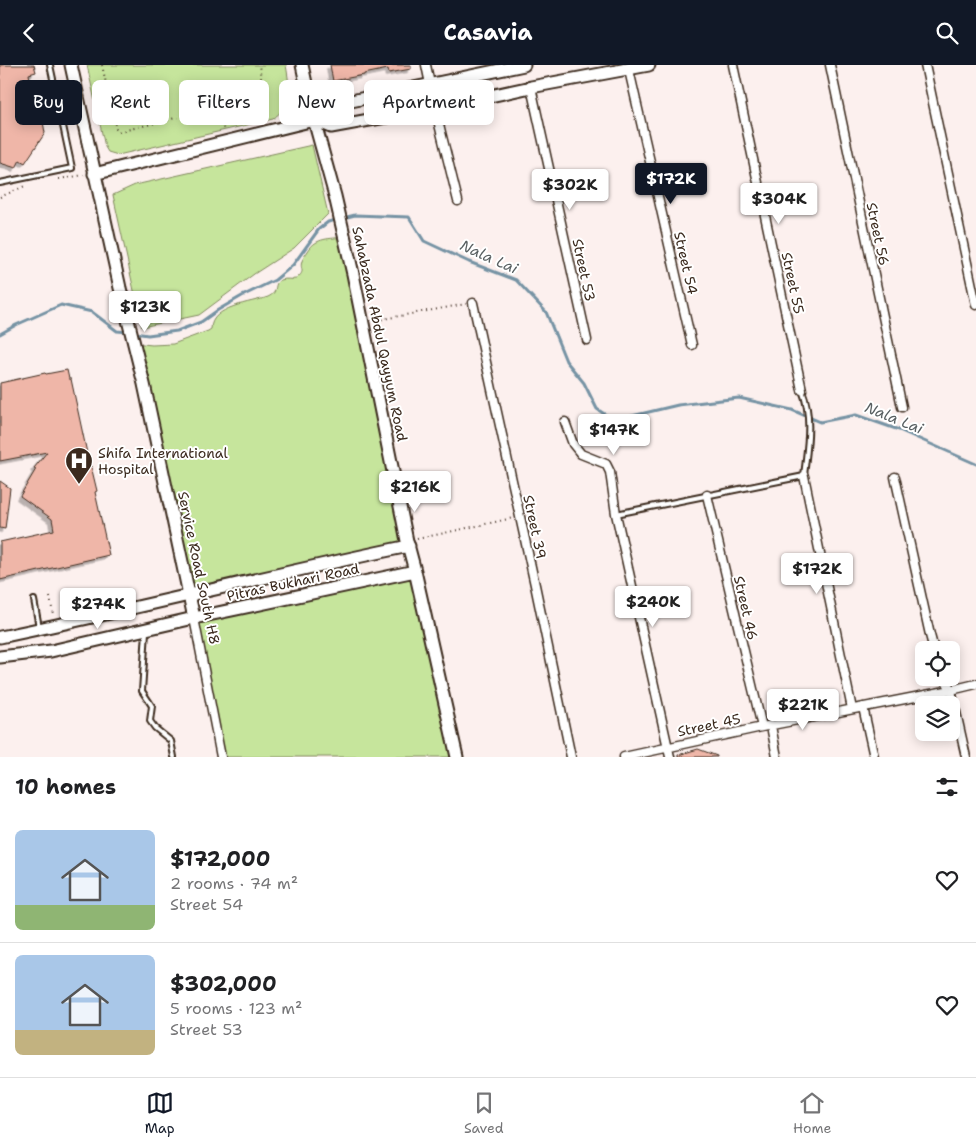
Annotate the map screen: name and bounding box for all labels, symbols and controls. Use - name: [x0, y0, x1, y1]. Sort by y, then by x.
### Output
- text: Casavia: [444, 18, 532, 47]
- icon: back: [15, 19, 43, 47]
- icon: search: [933, 19, 961, 47]
- chip: Buy: [15, 80, 82, 125]
- chip: Rent: [92, 80, 169, 125]
- chip: Filters: [179, 80, 269, 125]
- chip: New: [279, 80, 354, 125]
- chip: Apartment: [364, 80, 494, 125]
- pin: $172K: [636, 163, 706, 205]
- text: $172K: [646, 168, 696, 189]
- pin: $302K: [535, 169, 605, 211]
- text: $302K: [543, 174, 597, 195]
- pin: $304K: [744, 183, 814, 225]
- text: $304K: [751, 188, 807, 209]
- street label: Street 56: [863, 201, 893, 267]
- street label: Sahabzada Abdul Qayyum Road: [348, 225, 412, 443]
- street label: Street 54: [670, 230, 702, 296]
- water label: Nala Lai: [457, 235, 522, 279]
- street label: Street 53: [569, 237, 599, 303]
- street label: Street 55: [778, 250, 808, 316]
- pin: $123K: [110, 291, 180, 333]
- text: $123K: [120, 296, 170, 317]
- water label: Nala Lai: [862, 397, 927, 439]
- pin: $147K: [579, 413, 649, 456]
- text: $147K: [589, 419, 639, 440]
- place label: Shifa International Hospital: [98, 444, 229, 478]
- hospital icon: Shifa International Hospital: [64, 446, 94, 485]
- pin: $216K: [380, 471, 450, 513]
- text: $216K: [390, 476, 440, 497]
- street label: Service Road South H8: [174, 490, 224, 646]
- street label: Street 39: [519, 493, 551, 561]
- pin: $172K: [782, 553, 852, 595]
- text: $172K: [792, 558, 842, 579]
- street label: Pitras Bukhari Road: [225, 559, 361, 605]
- street label: Street 46: [730, 574, 762, 642]
- pin: $240K: [618, 585, 688, 628]
- pin: $274K: [63, 587, 133, 630]
- text: $240K: [626, 591, 680, 612]
- text: $274K: [71, 593, 125, 614]
- map controls: [915, 641, 960, 741]
- button: locate: [915, 641, 960, 686]
- pin: $221K: [768, 689, 838, 731]
- text: $221K: [778, 694, 828, 715]
- button: layers: [915, 696, 960, 741]
- street label: Street 45: [676, 710, 742, 740]
- text: 10 homes: [15, 773, 116, 801]
- icon: filters: [933, 773, 961, 801]
- text: $172,000: [170, 845, 270, 873]
- icon: home: [55, 850, 115, 910]
- icon: heart: [933, 866, 961, 894]
- text: 2 rooms · 74 m²: [170, 873, 298, 894]
- text: Street 54: [170, 894, 243, 915]
- text: $302,000: [170, 970, 277, 998]
- icon: home: [55, 975, 115, 1035]
- icon: heart: [933, 991, 961, 1019]
- text: 5 rooms · 123 m²: [170, 998, 302, 1019]
- text: Street 53: [170, 1019, 243, 1040]
- tab: Map: [145, 1089, 175, 1137]
- tab: Saved: [464, 1089, 504, 1137]
- tab: Home: [793, 1089, 831, 1137]

